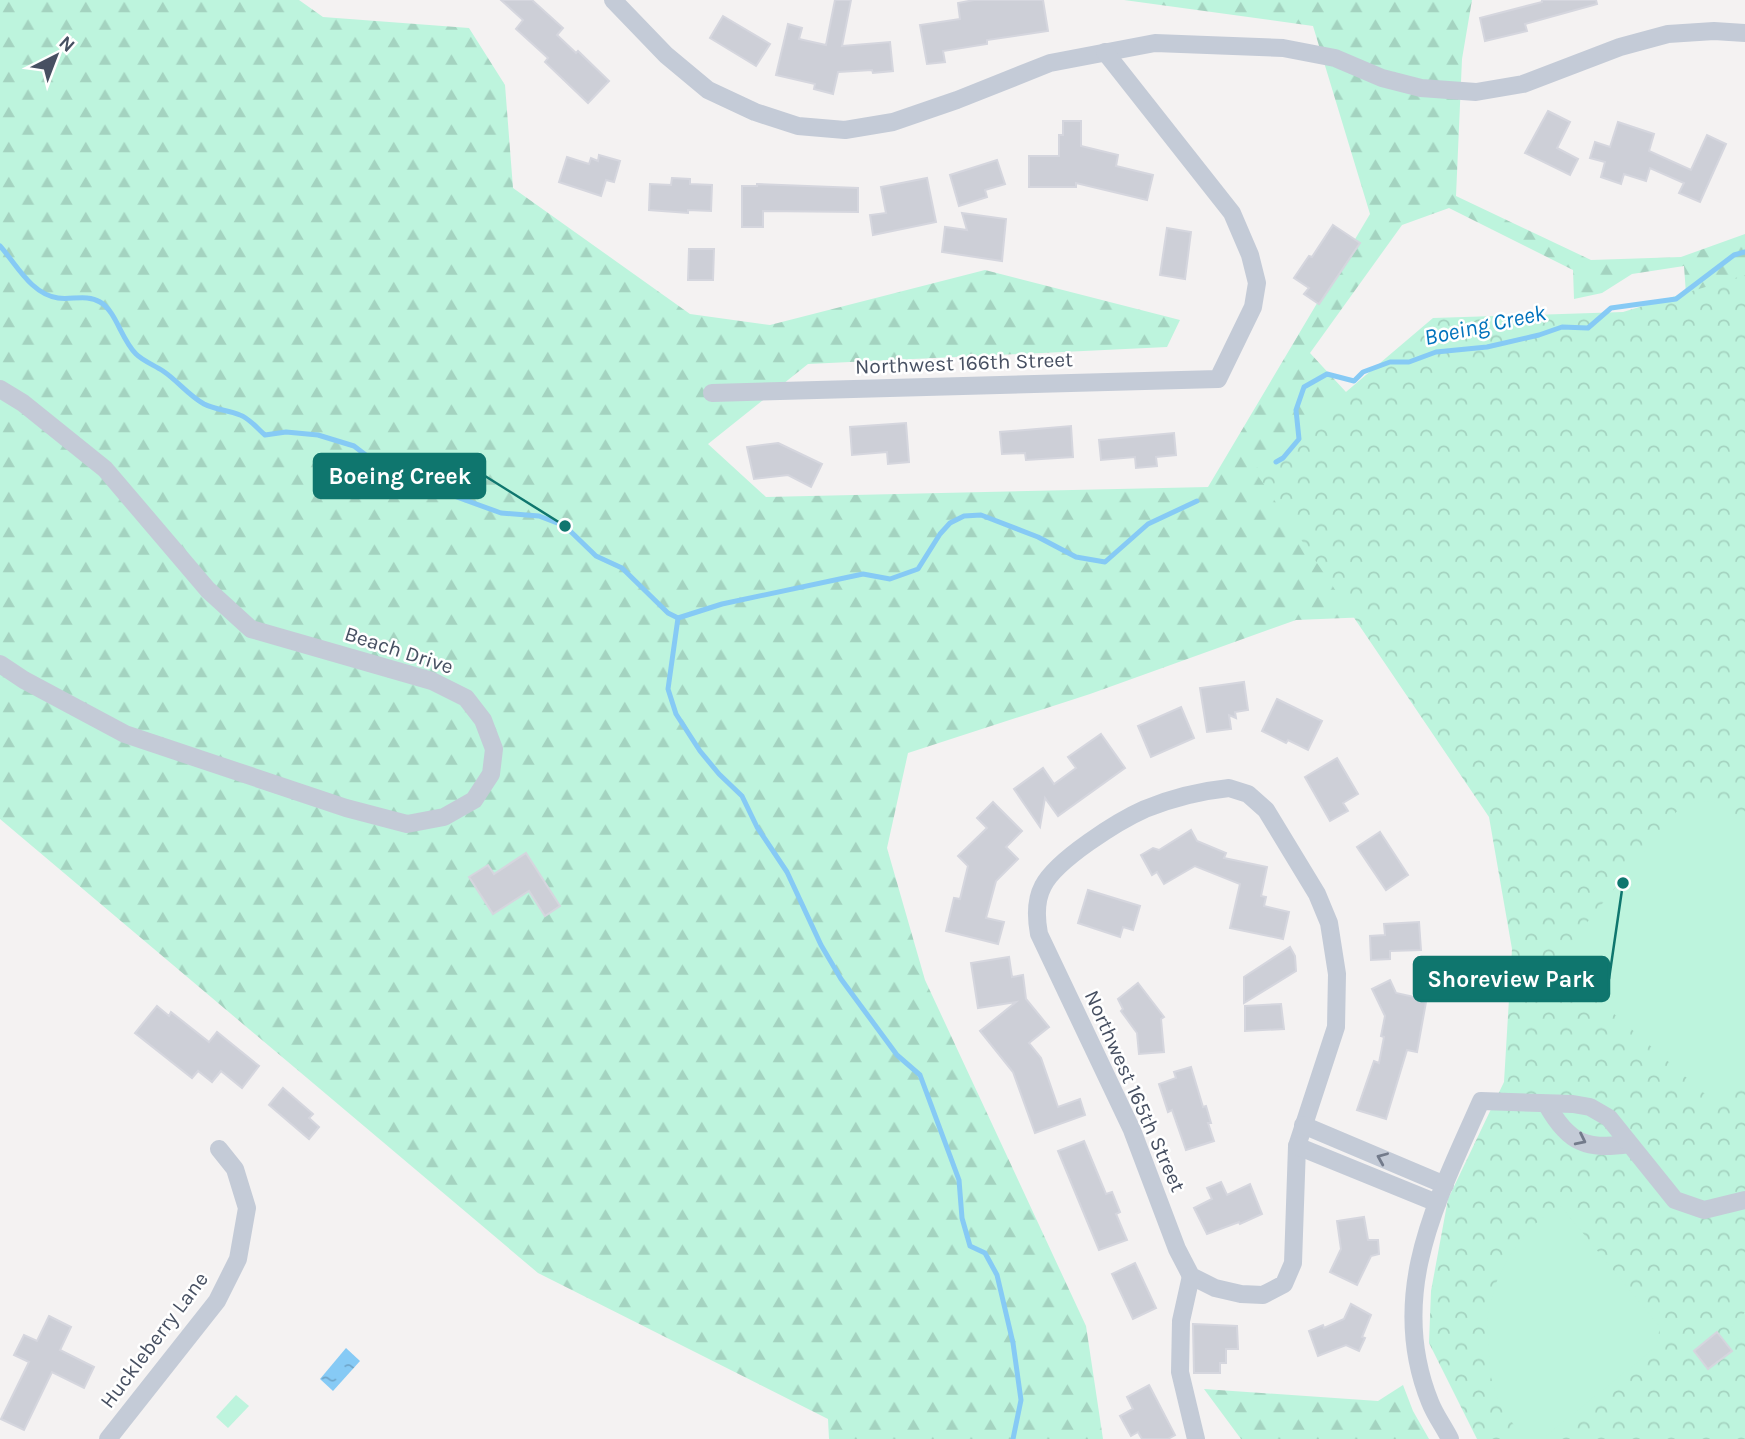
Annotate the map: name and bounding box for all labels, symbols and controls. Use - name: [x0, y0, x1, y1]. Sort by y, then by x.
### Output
- north arrow: [21, 21, 91, 91]
- text: N: [54, 31, 79, 57]
- water label: Boeing Creek: [1422, 299, 1549, 351]
- street label: Northwest 166th Street: [855, 347, 1074, 379]
- callout: Boeing Creek: [314, 454, 485, 498]
- text: Boeing Creek: [329, 463, 472, 490]
- street label: Beach Drive: [342, 621, 456, 679]
- callout: Shoreview Park: [1414, 957, 1609, 1001]
- text: Shoreview Park: [1427, 966, 1595, 993]
- street label: Northwest 165th Street: [1080, 987, 1190, 1196]
- one-way arrow: [1574, 1131, 1586, 1145]
- one-way arrow: [1377, 1152, 1389, 1166]
- street label: Huckleberry Lane: [95, 1267, 213, 1413]

